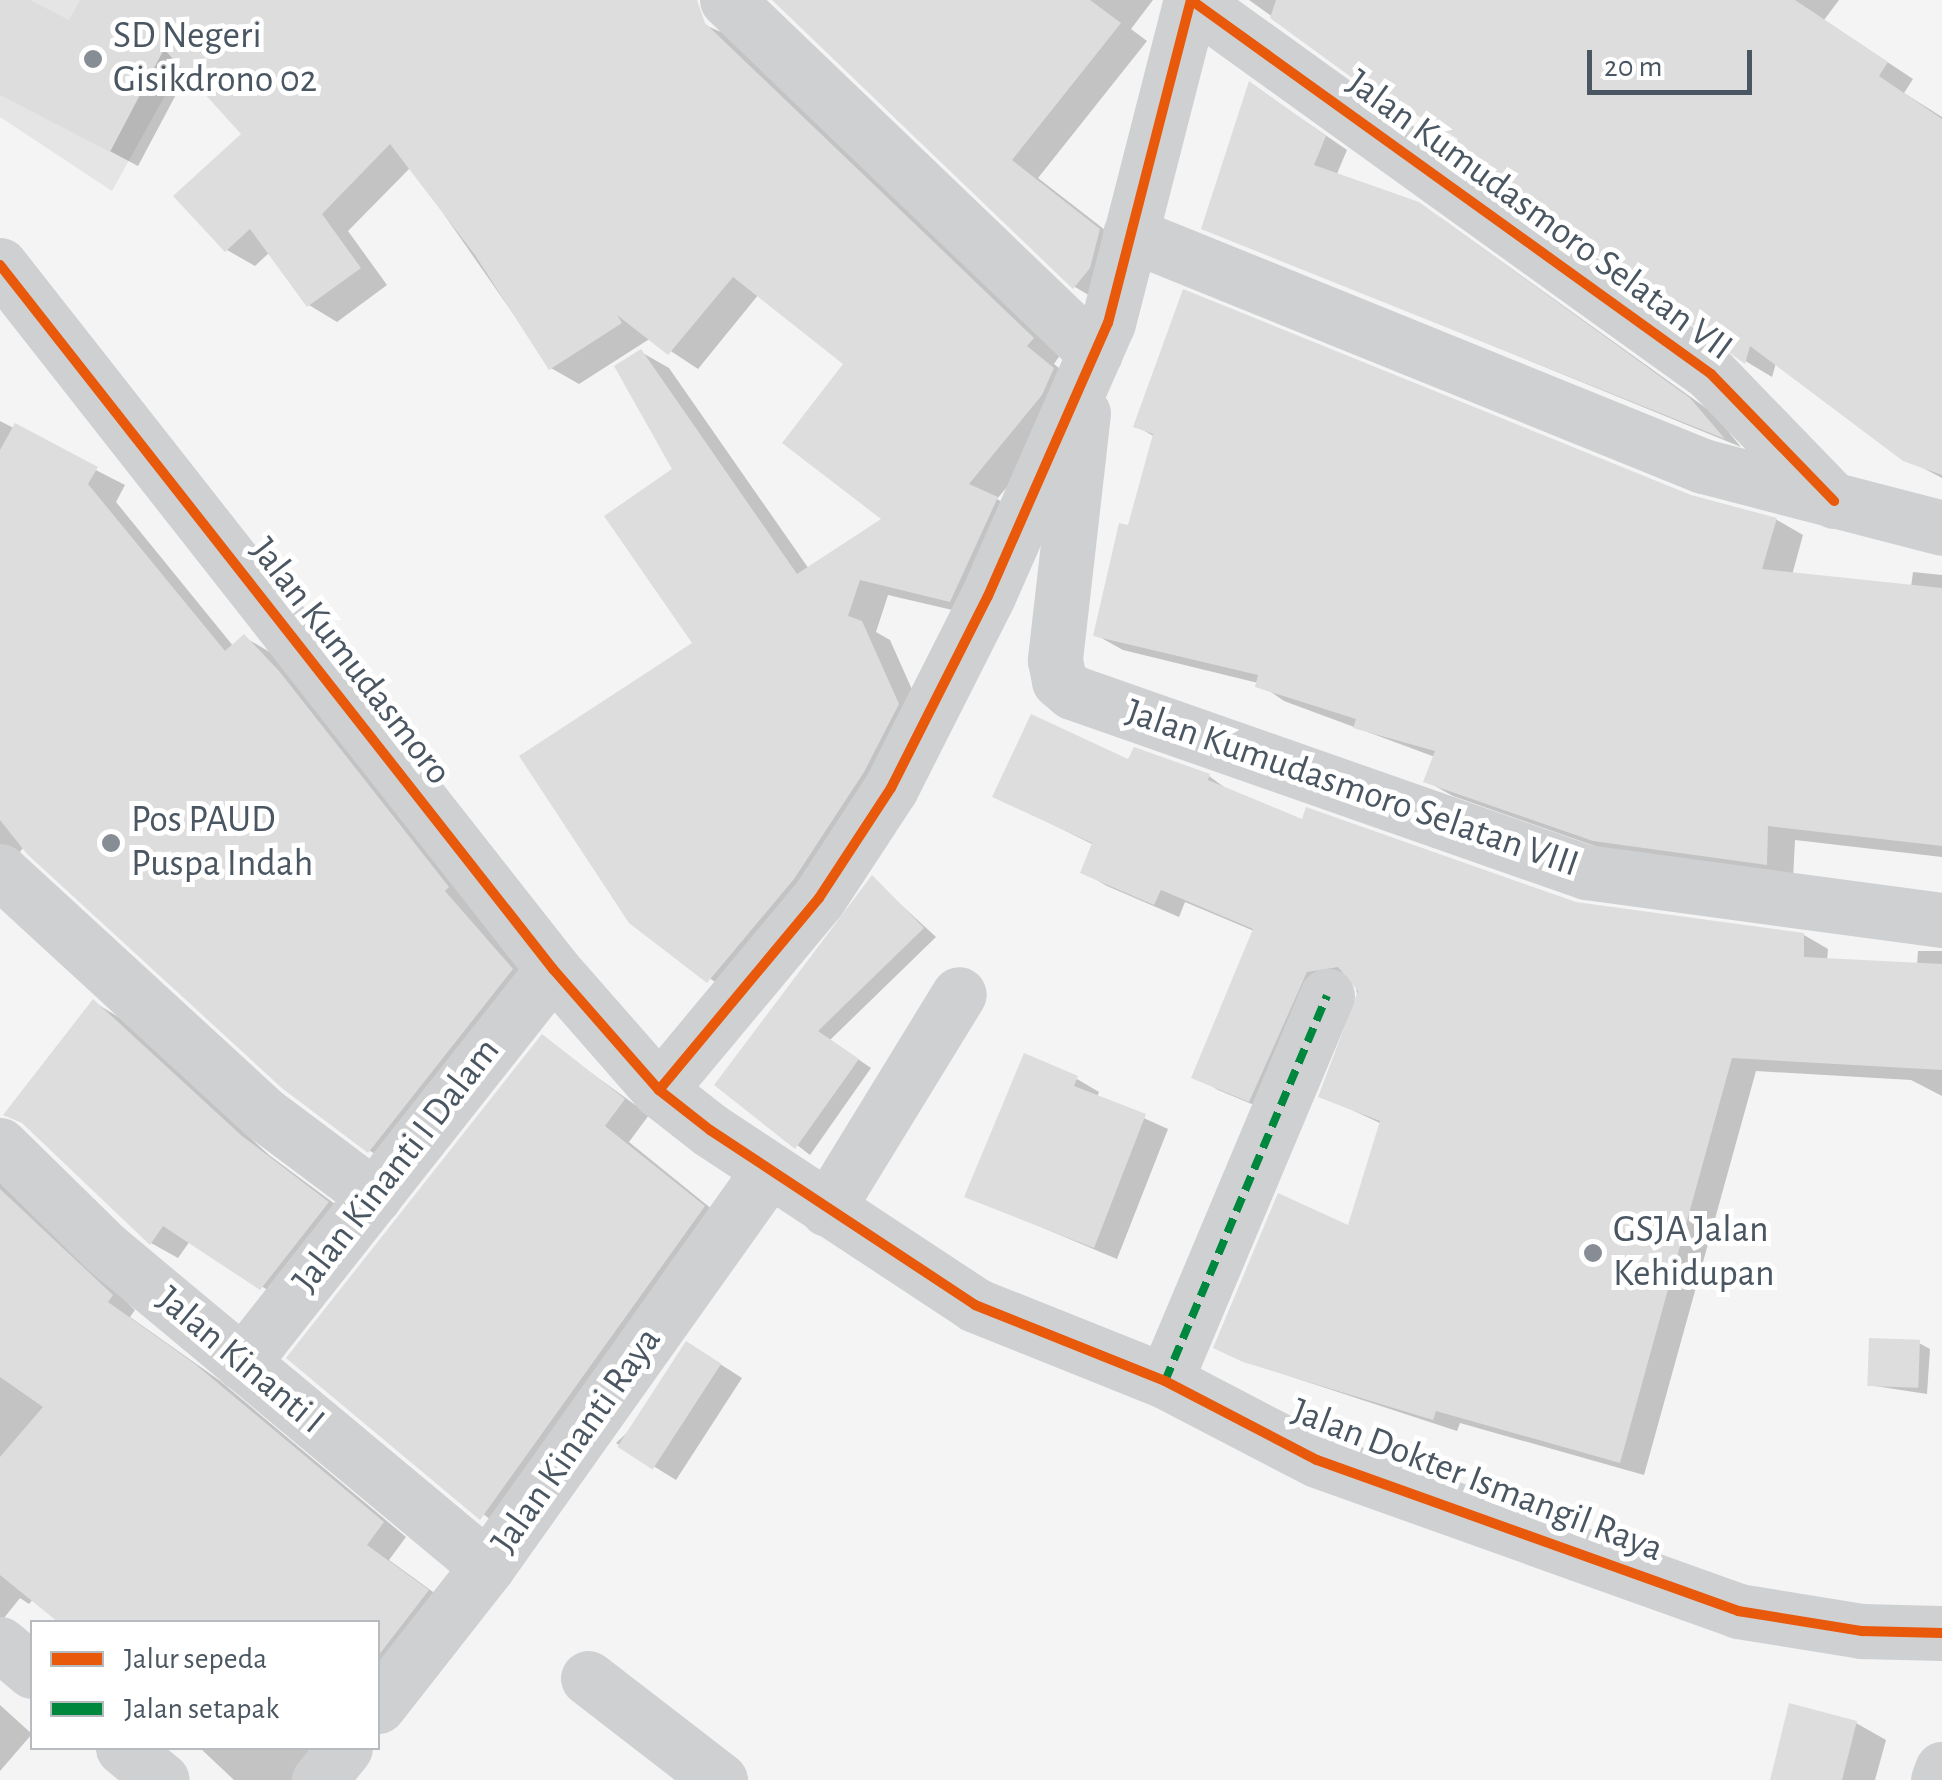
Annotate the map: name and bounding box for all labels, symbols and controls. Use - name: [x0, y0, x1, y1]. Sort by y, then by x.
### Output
- place label: SD Negeri Gisikdrono 02: [113, 14, 317, 103]
- scale bar: [1592, 30, 1757, 92]
- marker: SD Negeri Gisikdrono 02: [82, 48, 104, 70]
- text: 20 m: [1604, 52, 1662, 82]
- street label: Jalan Kumudasmoro Selatan VII: [1337, 61, 1741, 371]
- street label: Jalan Kumudasmoro: [239, 529, 461, 795]
- street label: Jalan Kumudasmoro Selatan VIII: [1120, 690, 1584, 888]
- place label: Pos PAUD Puspa Indah: [131, 798, 313, 888]
- marker: Pos PAUD Puspa Indah: [100, 832, 122, 854]
- street label: Jalan Kinanti I Dalam: [283, 1030, 511, 1302]
- place label: GSJA Jalan Kehidupan: [1613, 1208, 1775, 1298]
- marker: GSJA Jalan Kehidupan: [1582, 1242, 1604, 1264]
- street label: Jalan Kinanti I: [147, 1278, 333, 1444]
- street label: Jalan Kinanti Raya: [482, 1319, 672, 1563]
- street label: Jalan Dokter Ismangil Raya: [1285, 1389, 1669, 1573]
- legend: [30, 1620, 380, 1750]
- text: Jalur sepeda: [124, 1644, 267, 1674]
- text: Jalan setapak: [124, 1694, 279, 1724]

